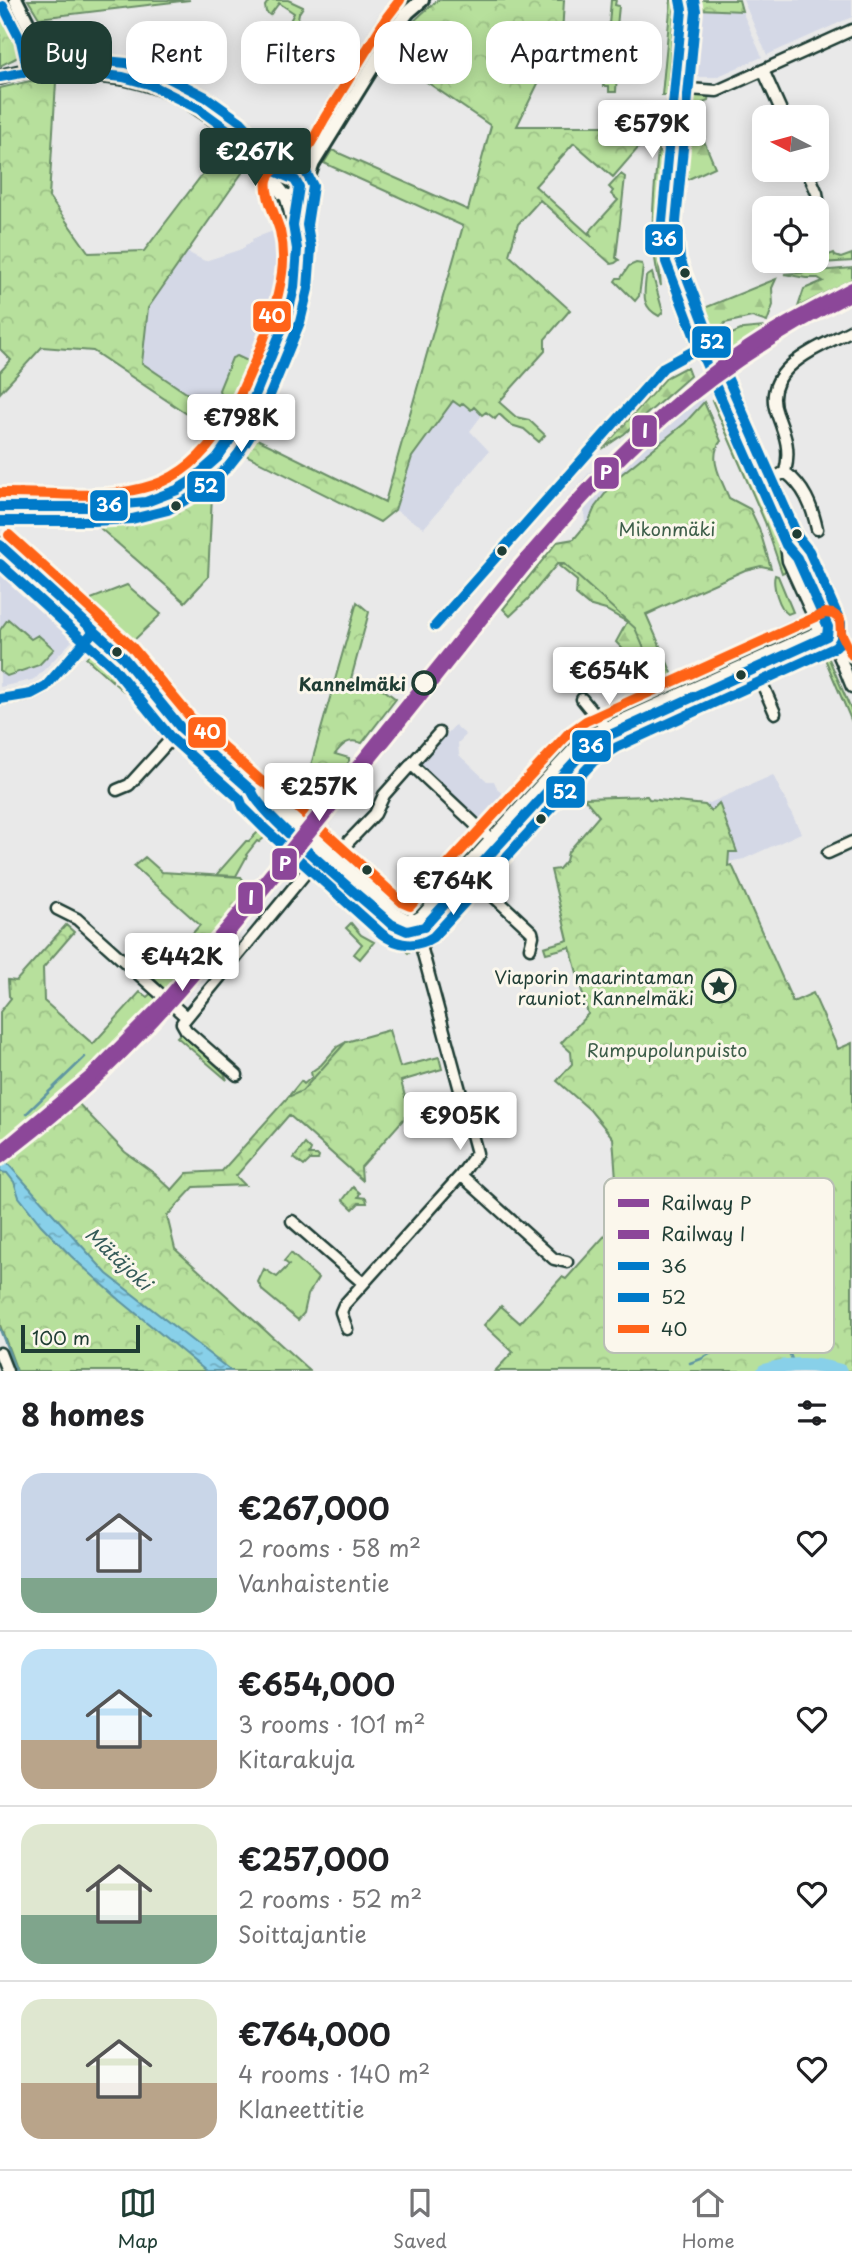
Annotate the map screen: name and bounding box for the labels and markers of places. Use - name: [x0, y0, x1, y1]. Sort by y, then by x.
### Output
- pin: €579K: [603, 100, 701, 160]
- pin: €267K: [206, 128, 304, 188]
- unlabelled marker: [678, 266, 692, 280]
- pin: €798K: [192, 394, 290, 454]
- unlabelled marker: [169, 499, 183, 513]
- unlabelled marker: [790, 527, 804, 541]
- unlabelled marker: [495, 544, 509, 558]
- unlabelled marker: [110, 645, 124, 659]
- pin: €654K: [560, 648, 658, 707]
- unlabelled marker: [734, 668, 748, 682]
- place label: Kannelmäki: [298, 670, 406, 697]
- marker: Kannelmäki: [412, 671, 436, 695]
- pin: €257K: [270, 764, 368, 823]
- unlabelled marker: [534, 812, 548, 826]
- pin: €764K: [404, 858, 502, 917]
- unlabelled marker: [360, 863, 374, 877]
- pin: €442K: [133, 934, 231, 993]
- place label: Viaporin maarintaman rauniot: Kannelmäki: [494, 963, 694, 1011]
- place icon: Viaporin maarintaman rauniot: Kannelmäki: [700, 967, 738, 1005]
- pin: €905K: [411, 1092, 509, 1152]

